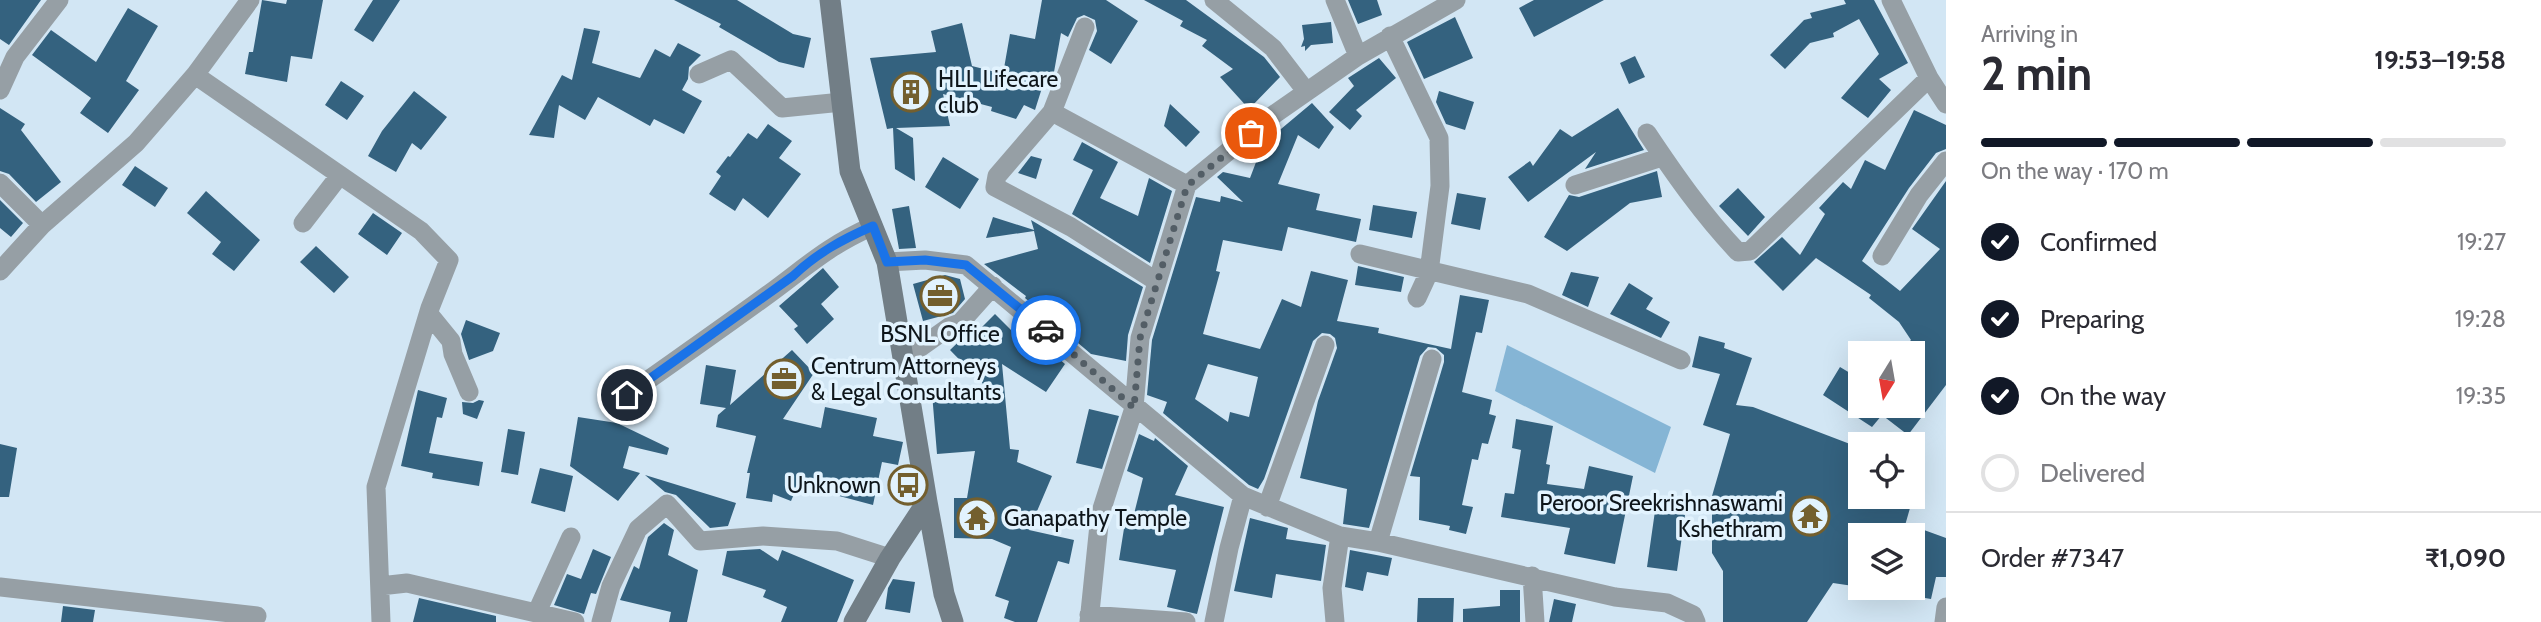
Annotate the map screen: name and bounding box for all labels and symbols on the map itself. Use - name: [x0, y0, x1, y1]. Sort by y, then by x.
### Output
- place label: HLL Lifecare club: [938, 65, 1058, 119]
- building icon: HLL Lifecare club: [890, 71, 932, 113]
- pin: [1221, 103, 1281, 163]
- office icon: BSNL Office: [919, 275, 961, 317]
- courier: [1011, 295, 1081, 365]
- place label: BSNL Office: [880, 320, 1000, 348]
- north arrow: [1848, 341, 1925, 418]
- place label: Centrum Attorneys & Legal Consultants: [811, 352, 1001, 406]
- office icon: Centrum Attorneys & Legal Consultants: [763, 358, 805, 400]
- pin: [597, 365, 657, 425]
- bus stop icon: Unknown: [887, 464, 929, 506]
- place label: Unknown: [787, 471, 881, 499]
- place label: Peroor Sreekrishnaswami Kshethram: [1539, 489, 1783, 543]
- temple icon: Peroor Sreekrishnaswami Kshethram: [1789, 495, 1831, 537]
- temple icon: Ganapathy Temple: [956, 497, 998, 539]
- place label: Ganapathy Temple: [1004, 504, 1187, 532]

